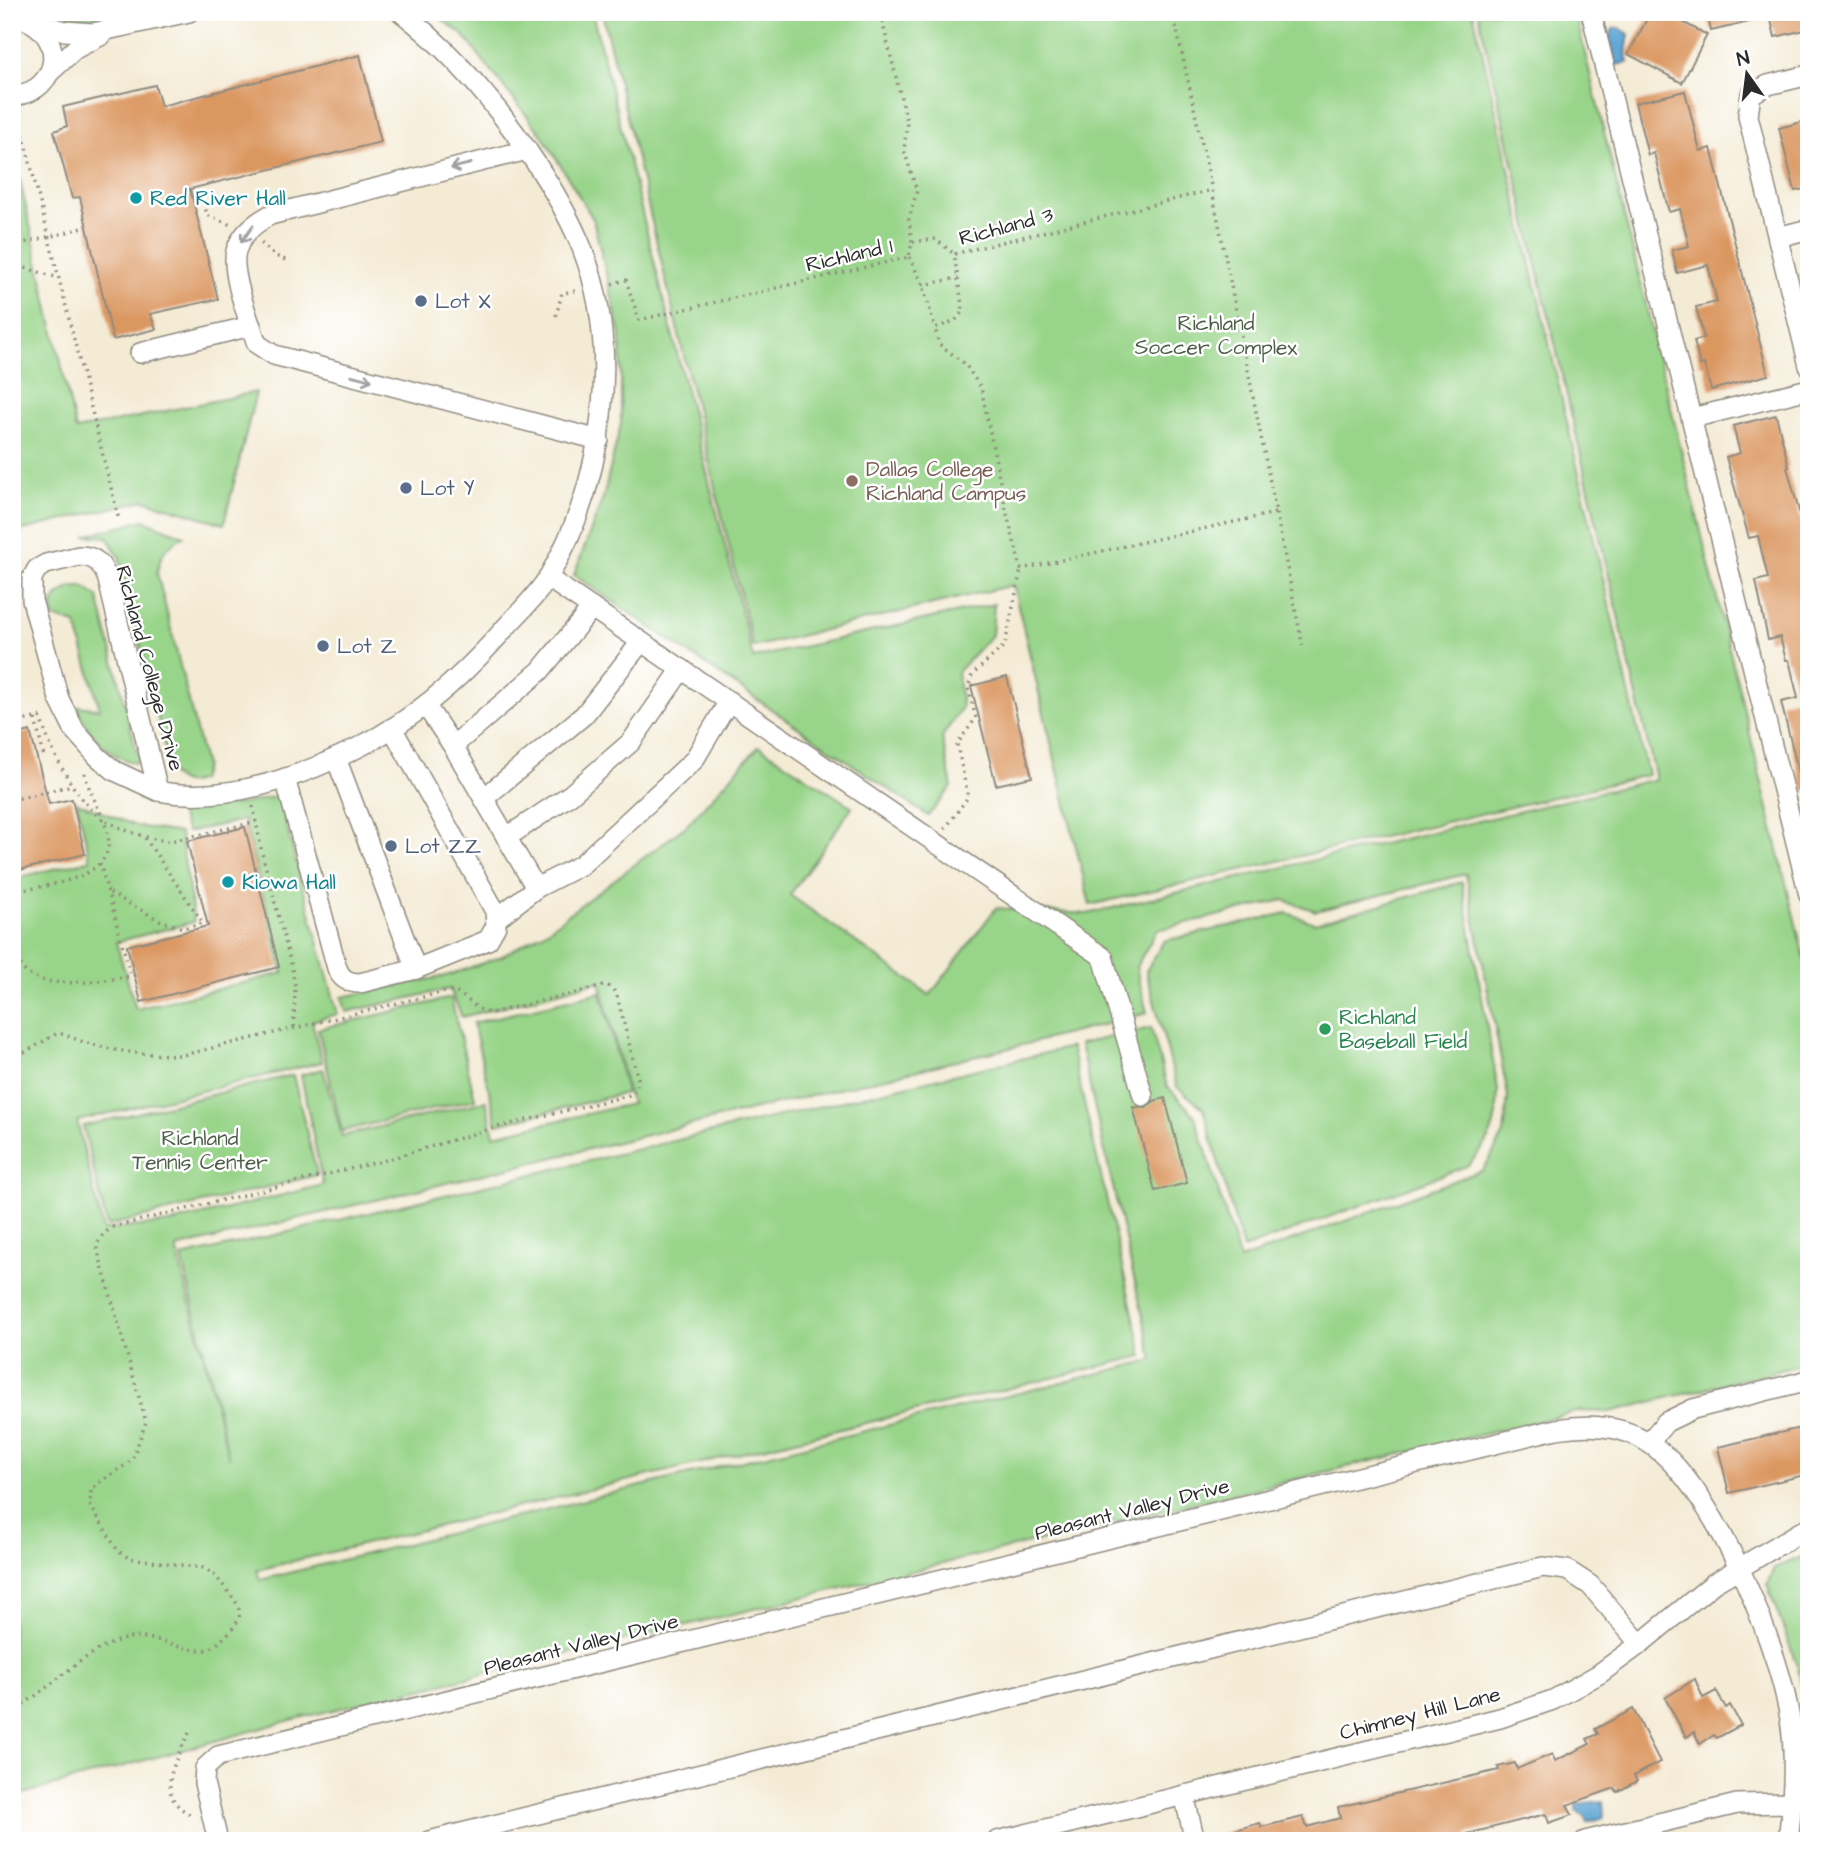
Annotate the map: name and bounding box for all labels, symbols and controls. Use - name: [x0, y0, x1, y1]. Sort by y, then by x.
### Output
- north arrow: [1713, 38, 1783, 108]
- text: N: [1734, 44, 1752, 74]
- one-way arrow: [450, 161, 472, 174]
- place label: Red River Hall: [150, 184, 286, 213]
- marker: Red River Hall: [128, 190, 144, 206]
- street label: Richland 3: [956, 200, 1057, 253]
- one-way arrow: [240, 224, 254, 243]
- street label: Richland 1: [803, 231, 896, 280]
- place label: Lot X: [435, 287, 491, 316]
- marker: Lot X: [413, 293, 429, 309]
- park label: Richland Soccer Complex: [1135, 309, 1297, 363]
- one-way arrow: [350, 372, 373, 385]
- place label: Dallas College Richland Campus: [866, 455, 1026, 509]
- marker: Dallas College Richland Campus: [844, 473, 860, 489]
- place label: Lot Y: [420, 474, 474, 503]
- marker: Lot Y: [398, 480, 414, 496]
- street label: Richland College Drive: [106, 562, 191, 774]
- place label: Lot Z: [337, 632, 397, 661]
- marker: Lot Z: [315, 638, 331, 654]
- place label: Lot ZZ: [405, 832, 481, 861]
- marker: Lot ZZ: [383, 838, 399, 854]
- place label: Kiowa Hall: [242, 868, 336, 897]
- marker: Kiowa Hall: [220, 874, 236, 890]
- place label: Richland Baseball Field: [1339, 1003, 1467, 1056]
- marker: Richland Baseball Field: [1317, 1021, 1333, 1037]
- park label: Richland Tennis Center: [132, 1124, 268, 1177]
- street label: Pleasant Valley Drive: [1032, 1471, 1233, 1550]
- street label: Pleasant Valley Drive: [481, 1606, 682, 1685]
- street label: Chimney Hill Lane: [1337, 1680, 1504, 1749]

